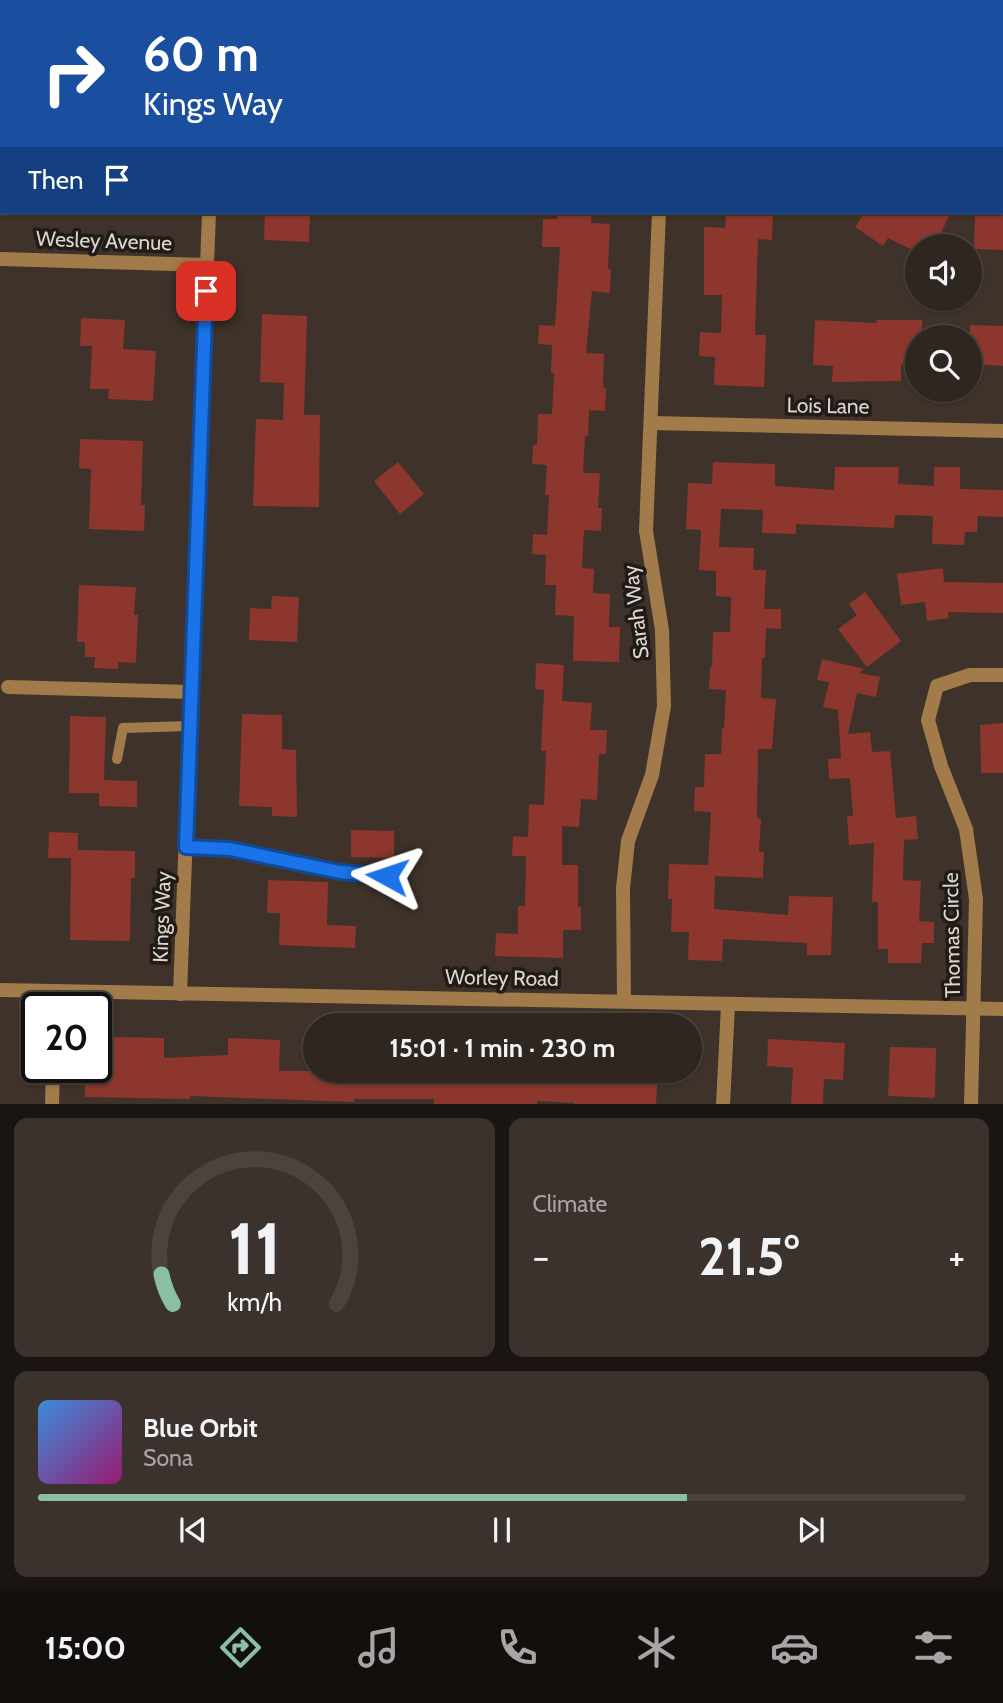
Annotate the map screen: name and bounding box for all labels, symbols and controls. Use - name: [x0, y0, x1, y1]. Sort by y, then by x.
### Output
- text: 60 m: [143, 24, 259, 83]
- icon: right: [28, 28, 119, 119]
- text: Kings Way: [143, 84, 283, 123]
- icon: arrive: [98, 161, 136, 199]
- text: Then: [28, 164, 84, 196]
- street label: Wesley Avenue: [36, 226, 173, 255]
- map controls: [905, 234, 982, 402]
- button: sound: [905, 234, 982, 311]
- pin: [176, 261, 236, 321]
- icon: arrive: [187, 272, 225, 310]
- button: search: [905, 325, 982, 402]
- street label: Lois Lane: [786, 392, 870, 419]
- street label: Sarah Way: [617, 563, 654, 660]
- position arrow: [350, 839, 424, 913]
- street label: Kings Way: [147, 870, 176, 963]
- street label: Thomas Circle: [938, 872, 965, 998]
- street label: Worley Road: [445, 964, 559, 991]
- speed limit sign: 20: [21, 992, 112, 1083]
- text: 15:01 · 1 min · 230 m: [390, 1032, 615, 1064]
- text: Climate: [533, 1190, 607, 1218]
- text: 11: [227, 1204, 281, 1292]
- text: 21.5°: [698, 1225, 799, 1288]
- text: −: [533, 1233, 549, 1280]
- text: +: [948, 1233, 965, 1280]
- text: km/h: [227, 1286, 282, 1316]
- text: Blue Orbit: [143, 1412, 258, 1444]
- text: Sona: [143, 1444, 193, 1472]
- icon: previous: [174, 1511, 212, 1549]
- icon: pause: [483, 1511, 521, 1549]
- icon: next: [792, 1511, 830, 1549]
- icon: directions: [216, 1623, 265, 1672]
- icon: music: [354, 1623, 403, 1672]
- icon: phone: [493, 1623, 542, 1672]
- icon: climate: [632, 1623, 681, 1672]
- icon: car: [770, 1623, 819, 1672]
- icon: filters: [909, 1623, 958, 1672]
- text: 15:00: [45, 1628, 126, 1667]

